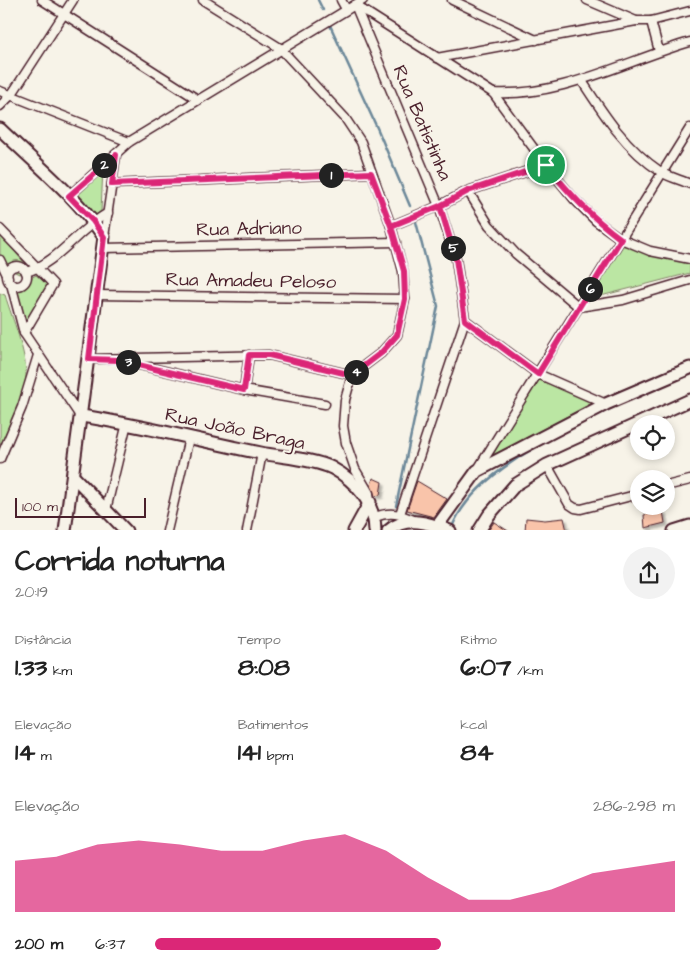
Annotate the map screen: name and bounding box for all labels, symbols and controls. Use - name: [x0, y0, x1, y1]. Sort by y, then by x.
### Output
- street label: Rua Batistinha: [386, 61, 459, 185]
- pin: [525, 144, 567, 186]
- icon: arrive: [532, 151, 560, 179]
- pin: 2: [92, 152, 116, 178]
- text: 2: [100, 155, 109, 175]
- pin: 1: [318, 162, 344, 188]
- text: 1: [331, 165, 332, 185]
- street label: Rua Adriano: [196, 215, 302, 243]
- pin: 5: [440, 236, 466, 260]
- text: 5: [449, 238, 458, 258]
- street label: Rua Amadeu Peloso: [165, 266, 337, 296]
- pin: 6: [578, 276, 602, 302]
- text: 6: [586, 279, 595, 299]
- pin: 3: [116, 350, 140, 374]
- text: 3: [125, 352, 132, 372]
- pin: 4: [344, 360, 368, 384]
- text: 4: [352, 362, 361, 382]
- street label: Rua João Braga: [162, 401, 308, 458]
- map controls: [630, 415, 675, 515]
- button: locate: [630, 415, 675, 460]
- button: layers: [630, 470, 675, 515]
- scale bar: [15, 496, 146, 519]
- text: 100 m: [22, 497, 58, 517]
- text: Corrida noturna: [15, 542, 225, 581]
- button: share: [623, 547, 675, 599]
- text: 20:19: [15, 581, 48, 603]
- text: Distância: [15, 630, 71, 650]
- text: Tempo: [238, 630, 281, 650]
- text: Ritmo: [460, 630, 497, 650]
- text: 1.33: [15, 650, 47, 685]
- text: 8:08: [238, 650, 290, 685]
- text: 6:07: [460, 650, 511, 685]
- text: km: [47, 661, 72, 681]
- text: /km: [511, 661, 543, 681]
- text: Elevação: [15, 715, 71, 735]
- text: Batimentos: [238, 715, 309, 735]
- text: kcal: [460, 715, 487, 735]
- text: 14: [15, 735, 35, 770]
- text: 141: [238, 735, 261, 770]
- text: 84: [460, 735, 494, 770]
- text: m: [35, 746, 52, 766]
- text: bpm: [261, 746, 293, 766]
- text: Elevação: [15, 795, 79, 817]
- text: 286–298 m: [593, 795, 675, 817]
- text: 200 m: [15, 933, 63, 955]
- text: 6:37: [95, 933, 126, 955]

